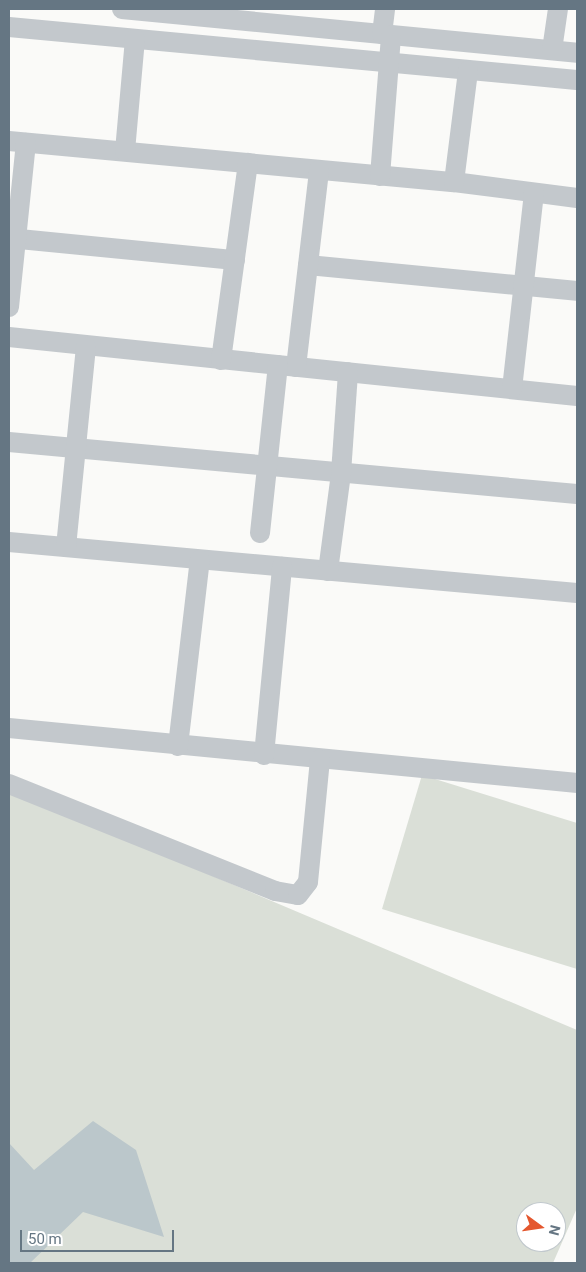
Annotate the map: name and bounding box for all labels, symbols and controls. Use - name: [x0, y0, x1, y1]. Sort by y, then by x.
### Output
- north arrow: [516, 1202, 566, 1252]
- scale bar: [22, 1220, 176, 1252]
- text: N: [546, 1224, 564, 1237]
- text: 50 m: [28, 1230, 62, 1248]

